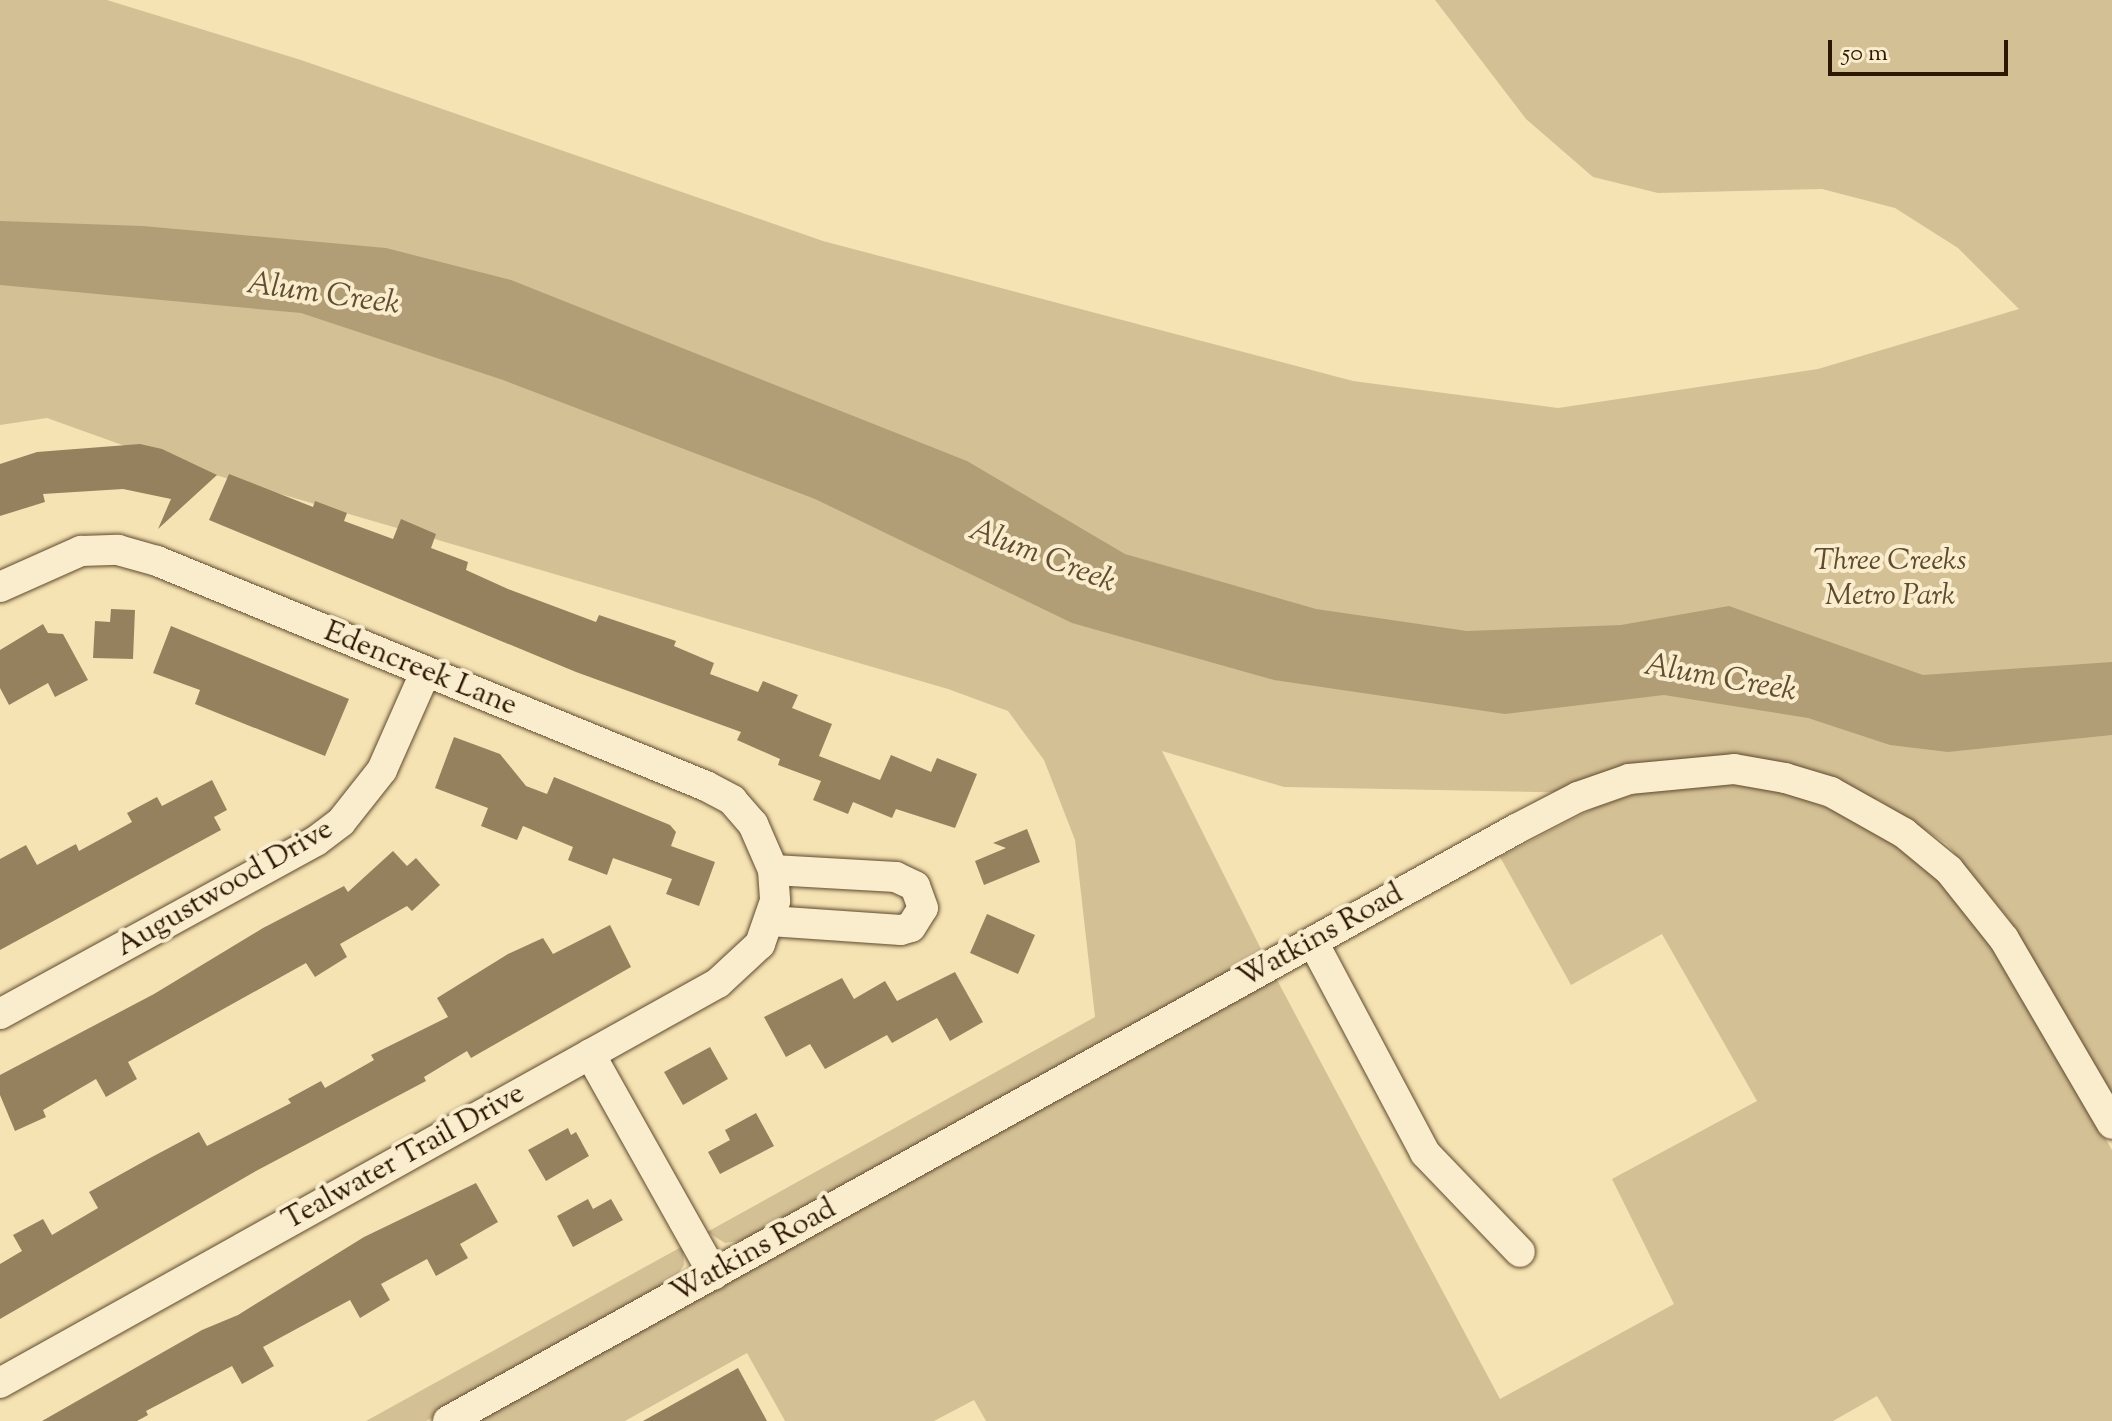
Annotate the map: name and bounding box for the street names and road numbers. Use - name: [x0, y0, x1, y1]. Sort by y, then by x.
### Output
- street label: Edencreek Lane: [318, 615, 522, 725]
- street label: Augustwood Drive: [110, 812, 340, 966]
- street label: Watkins Road: [1232, 877, 1410, 997]
- street label: Tealwater Trail Drive: [277, 1077, 531, 1239]
- street label: Watkins Road: [665, 1192, 843, 1312]

